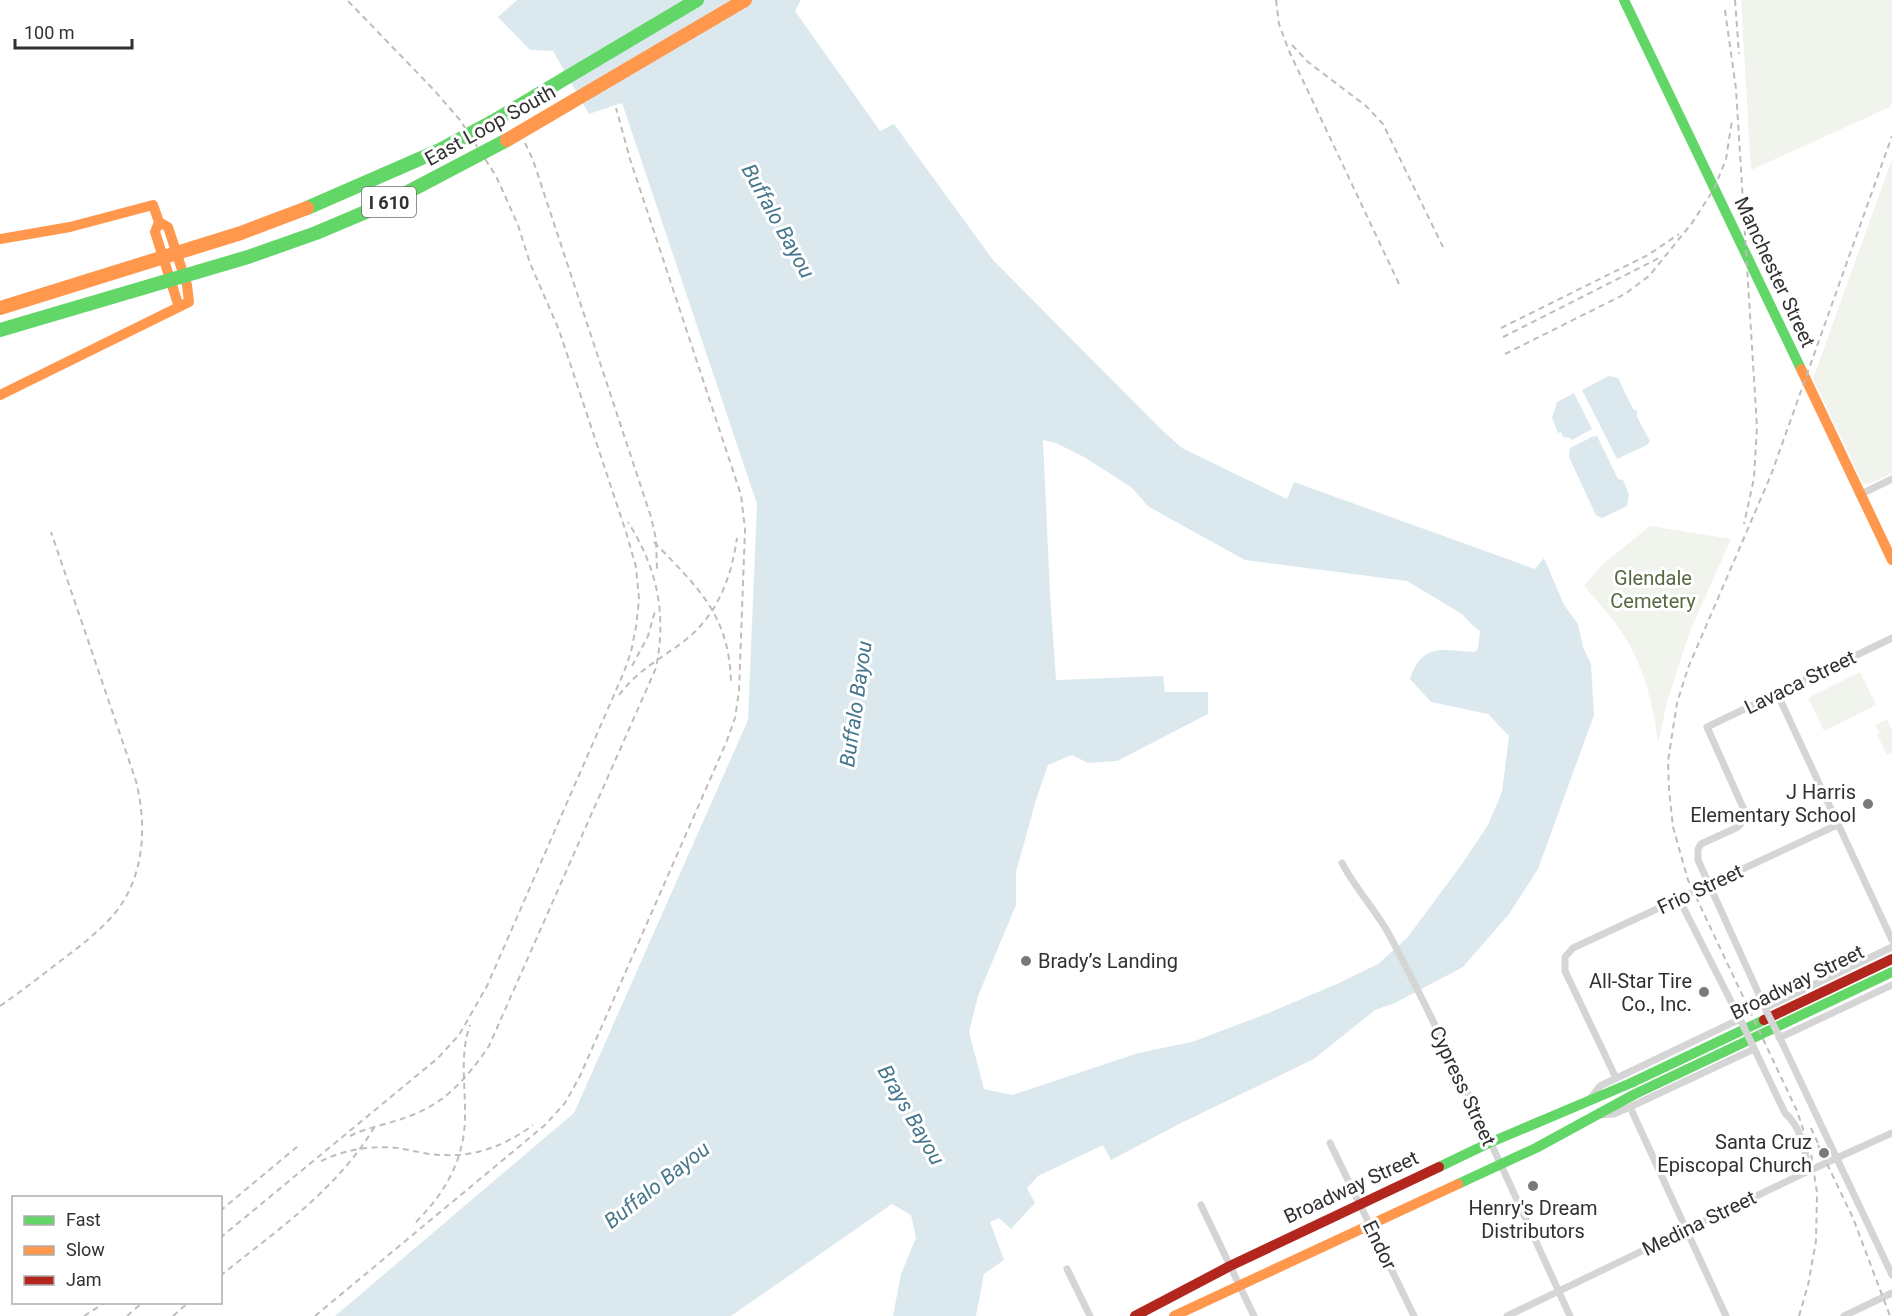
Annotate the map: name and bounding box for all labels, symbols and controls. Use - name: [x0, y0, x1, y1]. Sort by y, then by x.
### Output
- scale bar: [15, 12, 132, 50]
- text: 100 m: [24, 22, 75, 43]
- street label: East Loop South: [420, 79, 560, 171]
- water label: Buffalo Bayou: [737, 160, 819, 282]
- road number: I 610: [362, 187, 416, 217]
- street label: Manchester Street: [1730, 193, 1820, 351]
- park label: Glendale Cemetery: [1610, 566, 1696, 613]
- water label: Buffalo Bayou: [835, 640, 877, 768]
- street label: Lavaca Street: [1740, 645, 1860, 719]
- place label: J Harris Elementary School: [1690, 780, 1856, 827]
- marker: J Harris Elementary School: [1861, 797, 1875, 811]
- street label: Frio Street: [1653, 859, 1747, 919]
- street label: Broadway Street: [1726, 939, 1868, 1025]
- place label: Brady’s Landing: [1038, 949, 1178, 973]
- marker: Brady’s Landing: [1019, 954, 1033, 968]
- place label: All-Star Tire Co., Inc.: [1589, 969, 1692, 1016]
- marker: All-Star Tire Co., Inc.: [1697, 985, 1711, 999]
- street label: Cypress Street: [1425, 1022, 1501, 1150]
- water label: Brays Bayou: [873, 1061, 949, 1169]
- place label: Santa Cruz Episcopal Church: [1657, 1130, 1812, 1177]
- water label: Buffalo Bayou: [600, 1136, 714, 1234]
- street label: Broadway Street: [1280, 1145, 1422, 1229]
- marker: Santa Cruz Episcopal Church: [1817, 1146, 1831, 1160]
- marker: Henry's Dream Distributors: [1526, 1179, 1540, 1193]
- street label: Medina Street: [1638, 1185, 1760, 1261]
- legend: [12, 1196, 222, 1304]
- place label: Henry's Dream Distributors: [1468, 1196, 1598, 1243]
- text: Fast: [66, 1209, 101, 1230]
- street label: Endor: [1358, 1216, 1402, 1274]
- text: Slow: [66, 1239, 105, 1260]
- text: Jam: [66, 1269, 102, 1290]

